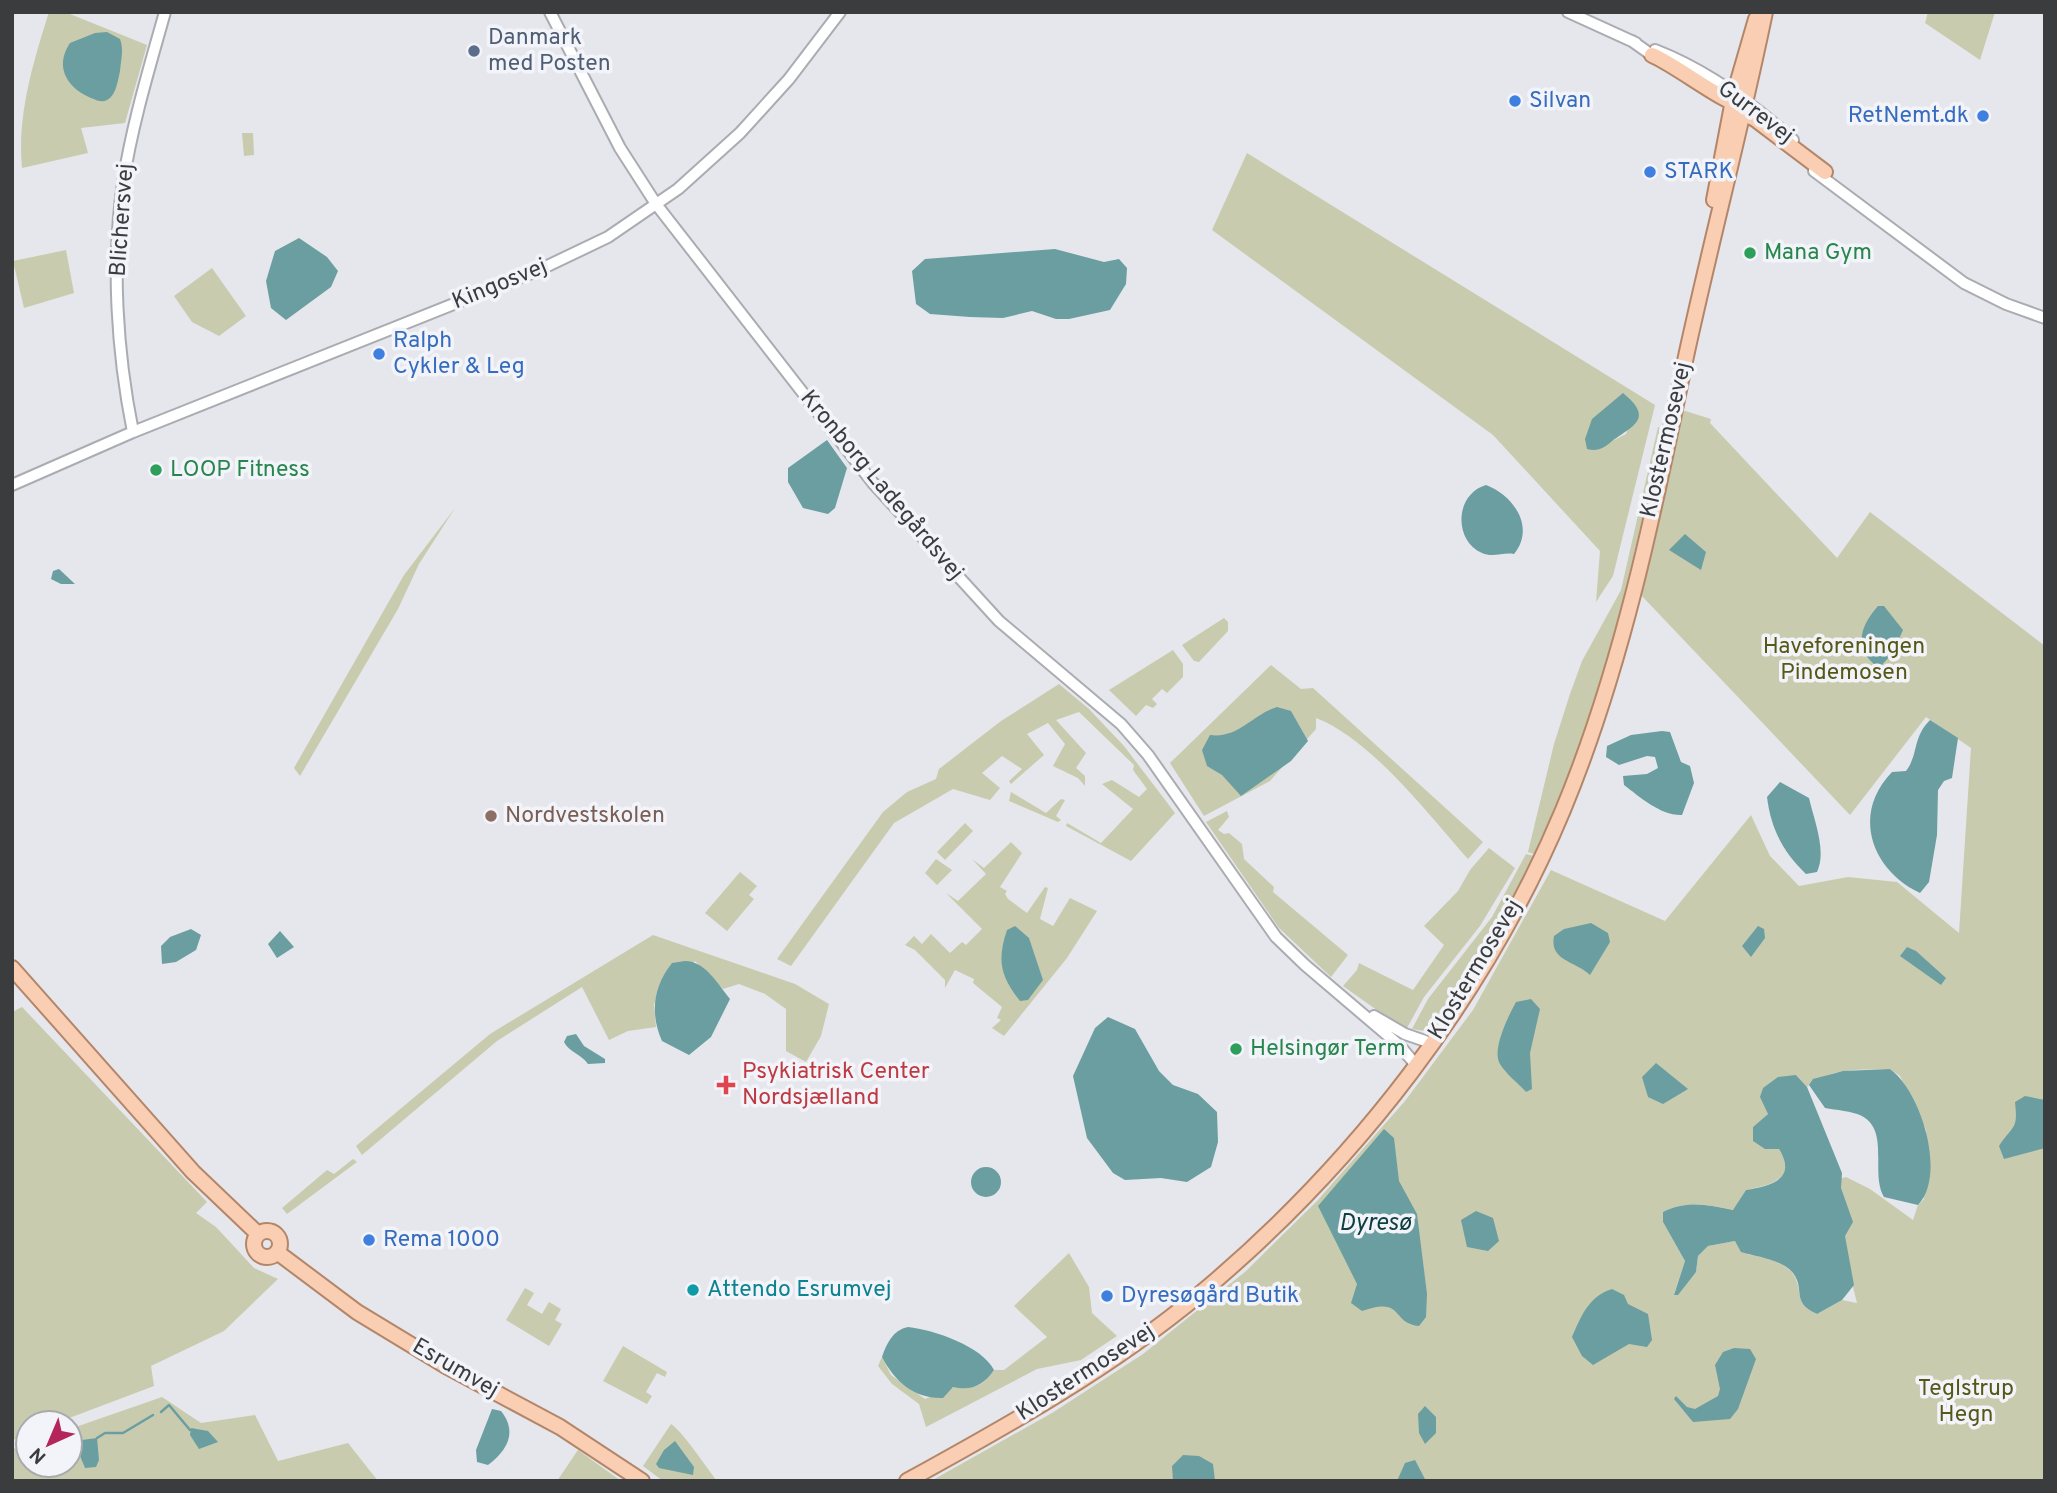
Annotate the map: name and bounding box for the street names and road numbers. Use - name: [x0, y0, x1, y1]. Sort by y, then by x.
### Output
- street label: Gurrevej: [1711, 75, 1799, 151]
- street label: Blichersvej: [105, 162, 141, 278]
- street label: Kingosvej: [448, 253, 552, 317]
- street label: Klostermosevej: [1635, 359, 1699, 521]
- street label: Kronborg Ladegårdsvej: [793, 385, 969, 587]
- street label: Klostermosevej: [1423, 894, 1529, 1046]
- street label: Klostermosevej: [1011, 1318, 1161, 1428]
- street label: Esrumvej: [406, 1333, 504, 1405]

